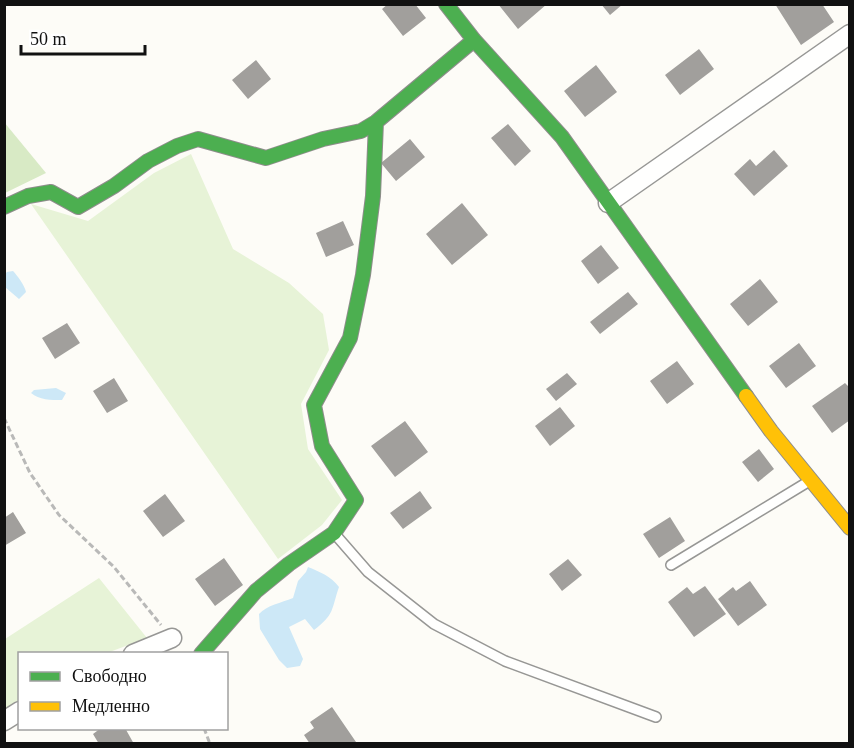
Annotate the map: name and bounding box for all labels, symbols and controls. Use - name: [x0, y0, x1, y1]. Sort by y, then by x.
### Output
- scale bar: [21, 18, 146, 56]
- text: 50 m: [30, 29, 67, 49]
- legend: [18, 652, 228, 730]
- text: Свободно: [72, 666, 147, 686]
- text: Медленно: [72, 696, 150, 716]

